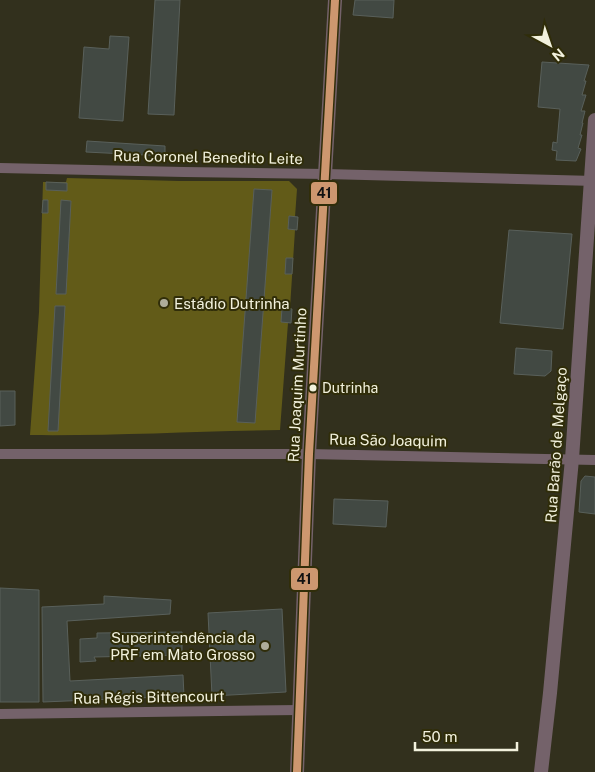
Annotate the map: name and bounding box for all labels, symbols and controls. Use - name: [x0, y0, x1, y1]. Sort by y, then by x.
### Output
- north arrow: [525, 20, 575, 70]
- text: N: [549, 45, 568, 65]
- street label: Rua Coronel Benedito Leite: [113, 147, 303, 167]
- line badge: 41: [310, 181, 338, 205]
- text: 41: [316, 185, 332, 201]
- place label: Estádio Dutrinha: [174, 295, 290, 312]
- marker: Estádio Dutrinha: [158, 297, 170, 309]
- street label: Rua Joaquim Murtinho: [284, 307, 310, 463]
- street label: Rua Barão de Melgaço: [542, 367, 570, 523]
- place label: Dutrinha: [322, 380, 378, 396]
- marker: Dutrinha: [308, 383, 318, 393]
- street label: Rua São Joaquim: [329, 430, 447, 450]
- line badge: 41: [290, 567, 319, 591]
- text: 41: [296, 571, 312, 587]
- place label: Superintendência da PRF em Mato Grosso: [110, 629, 255, 663]
- marker: Superintendência da PRF em Mato Grosso: [259, 640, 271, 652]
- street label: Rua Régis Bittencourt: [73, 687, 225, 707]
- scale bar: [415, 720, 518, 752]
- text: 50 m: [422, 728, 457, 745]

